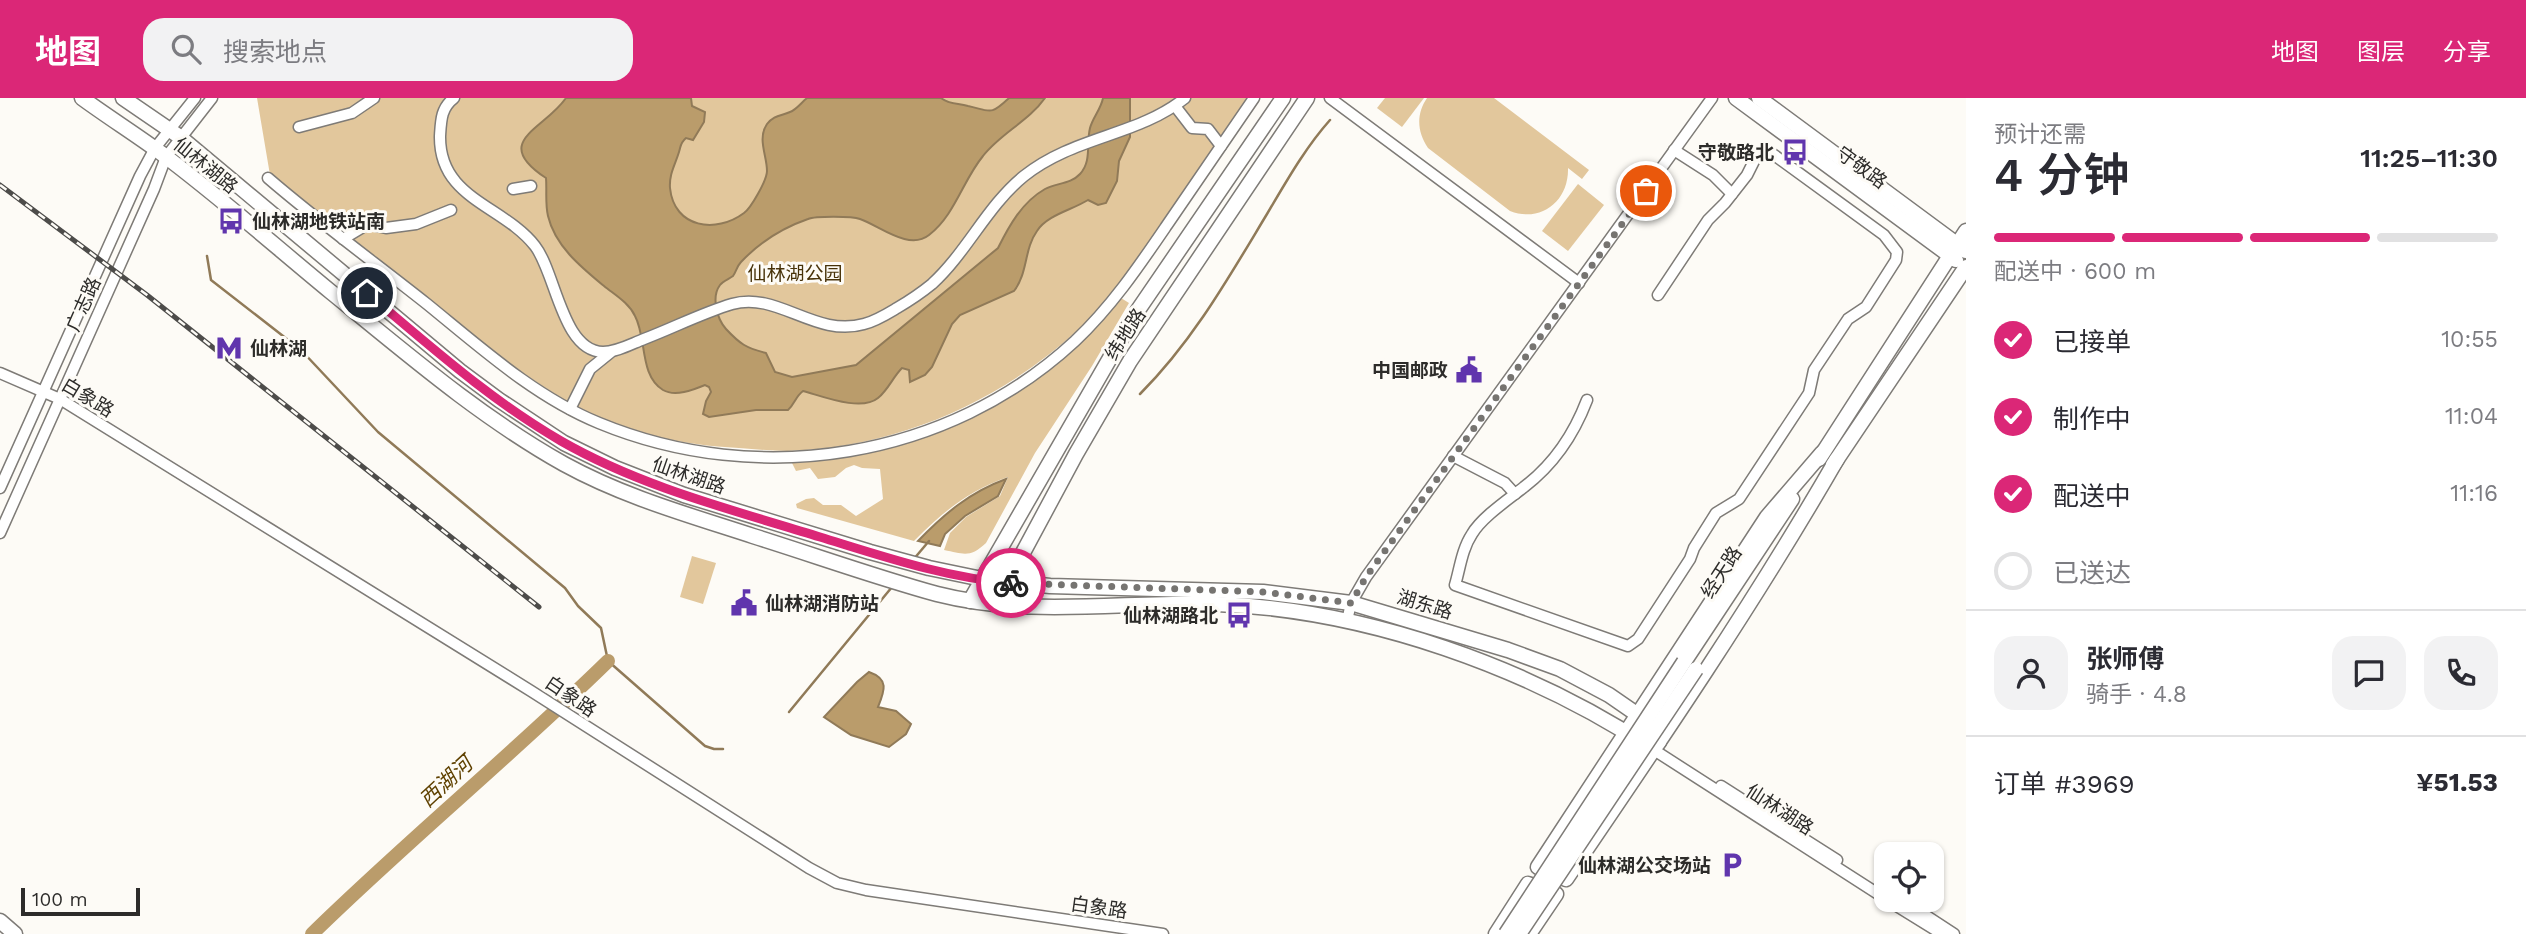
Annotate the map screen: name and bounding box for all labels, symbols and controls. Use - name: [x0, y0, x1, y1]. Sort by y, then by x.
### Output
- search box: [143, 18, 633, 81]
- icon: search: [167, 30, 205, 68]
- text: 地图: [35, 32, 101, 71]
- text: 搜索地点: [223, 37, 327, 67]
- text: 地图: [2271, 38, 2319, 66]
- text: 图层: [2357, 38, 2405, 66]
- text: 分享: [2443, 38, 2491, 66]
- text: 预计还需: [1994, 121, 2086, 148]
- street label: 仙林湖路: [169, 133, 242, 198]
- bus stop icon: 守敬路北: [1780, 137, 1810, 167]
- place label: 守敬路北: [1698, 141, 1774, 164]
- street label: 守敬路: [1832, 141, 1892, 193]
- text: 11:25–11:30: [2360, 143, 2498, 173]
- text: 4 分钟: [1994, 148, 2129, 202]
- pin: [1616, 161, 1676, 221]
- icon: bag: [1627, 172, 1665, 210]
- bus stop icon: 仙林湖地铁站南: [216, 206, 246, 236]
- place label: 仙林湖地铁站南: [252, 210, 385, 233]
- text: 配送中 · 600 m: [1994, 258, 2156, 285]
- park label: 仙林湖公园: [747, 262, 843, 285]
- pin: [337, 263, 397, 323]
- street label: 广志路: [61, 273, 106, 335]
- icon: home: [348, 274, 386, 312]
- street label: 纬地路: [1100, 304, 1151, 364]
- icon: check: [1994, 321, 2032, 359]
- text: 10:55: [2441, 326, 2498, 353]
- text: 已接单: [2053, 327, 2131, 357]
- metro station icon: 仙林湖: [214, 333, 244, 363]
- place label: 仙林湖: [250, 337, 307, 360]
- public building icon: 中国邮政: [1454, 355, 1484, 385]
- place label: 中国邮政: [1372, 359, 1448, 382]
- street label: 白象路: [57, 373, 118, 422]
- icon: check: [1994, 398, 2032, 436]
- text: 11:04: [2445, 403, 2498, 430]
- text: 制作中: [2053, 404, 2131, 434]
- street label: 仙林湖路: [649, 452, 729, 499]
- icon: check: [1994, 475, 2032, 513]
- text: 11:16: [2450, 480, 2498, 507]
- text: 配送中: [2053, 481, 2131, 511]
- street label: 经天路: [1696, 542, 1747, 602]
- courier: [976, 548, 1046, 618]
- text: 已送达: [2053, 558, 2131, 588]
- icon: bike: [992, 564, 1030, 602]
- street label: 湖东路: [1394, 585, 1455, 624]
- public building icon: 仙林湖消防站: [729, 588, 759, 618]
- place label: 仙林湖消防站: [765, 592, 879, 615]
- bus stop icon: 仙林湖路北: [1224, 600, 1254, 630]
- place label: 仙林湖路北: [1123, 604, 1218, 627]
- button: person: [1994, 636, 2068, 710]
- button: chat: [2332, 636, 2406, 710]
- button: phone: [2424, 636, 2498, 710]
- text: 张师傅: [2086, 644, 2164, 674]
- street label: 白象路: [541, 671, 601, 722]
- text: 骑手 · 4.8: [2086, 681, 2187, 708]
- water label: 西湖河: [414, 748, 480, 812]
- text: ¥51.53: [2416, 767, 2498, 797]
- text: 订单 #3969: [1994, 769, 2135, 799]
- street label: 仙林湖路: [1742, 779, 1818, 840]
- map controls: [1874, 842, 1944, 912]
- button: locate: [1874, 842, 1944, 912]
- parking icon: 仙林湖公交场站: [1717, 850, 1747, 880]
- place label: 仙林湖公交场站: [1578, 854, 1711, 877]
- scale bar: [21, 885, 140, 917]
- text: 100 m: [32, 888, 88, 911]
- street label: 白象路: [1069, 892, 1129, 923]

